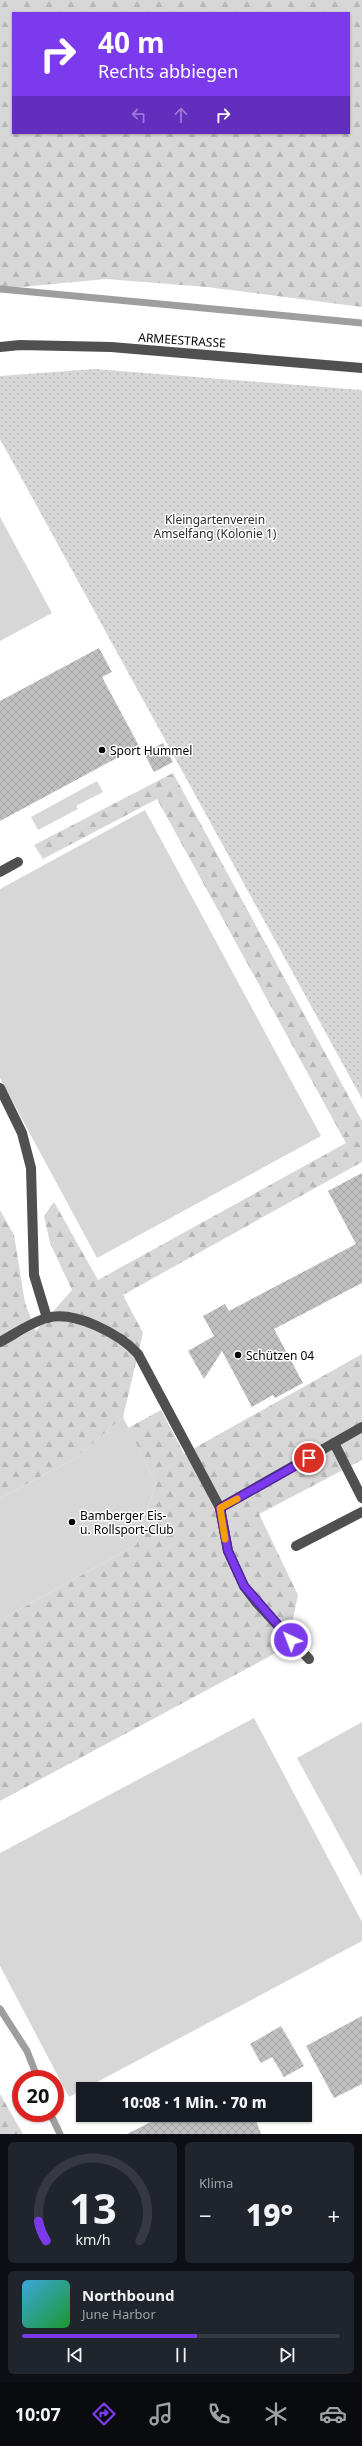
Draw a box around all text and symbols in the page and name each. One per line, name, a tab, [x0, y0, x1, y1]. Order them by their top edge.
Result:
text: 40 m	[98, 23, 165, 61]
icon: right	[32, 28, 84, 80]
text: Rechts abbiegen	[98, 59, 238, 83]
icon: left	[128, 104, 150, 126]
icon: ahead	[170, 104, 192, 126]
icon: right	[212, 104, 234, 126]
street label: ARMEESTRASSE	[138, 328, 226, 352]
park label: Kleingartenverein Amselfang (Kolonie 1)	[154, 511, 277, 542]
place label: Sport Hummel	[110, 742, 192, 759]
marker: Sport Hummel	[97, 745, 107, 755]
place label: Schützen 04	[246, 1347, 314, 1364]
marker: Schützen 04	[233, 1350, 243, 1360]
pin	[292, 1441, 326, 1475]
icon: arrive	[298, 1447, 320, 1469]
place label: Bamberger Eis- u. Rollsport-Club	[80, 1507, 174, 1538]
marker: Bamberger Eis- u. Rollsport-Club	[67, 1517, 77, 1527]
position arrow	[270, 1619, 312, 1661]
speed limit sign: 20	[12, 2070, 64, 2122]
text: 10:08 · 1 Min. · 70 m	[122, 2092, 266, 2112]
text: Klima	[199, 2174, 233, 2192]
text: 13	[69, 2179, 116, 2235]
text: 19°	[246, 2194, 293, 2235]
text: −	[199, 2200, 212, 2230]
text: +	[327, 2200, 340, 2230]
text: km/h	[75, 2229, 110, 2248]
text: Northbound	[82, 2285, 174, 2305]
text: June Harbor	[82, 2305, 156, 2323]
icon: previous	[64, 2344, 86, 2366]
icon: pause	[170, 2344, 192, 2366]
icon: next	[276, 2344, 298, 2366]
icon: directions	[90, 2400, 118, 2428]
icon: music	[147, 2400, 175, 2428]
icon: phone	[205, 2400, 233, 2428]
icon: climate	[262, 2400, 290, 2428]
icon: car	[319, 2400, 347, 2428]
text: 10:07	[15, 2402, 61, 2426]

